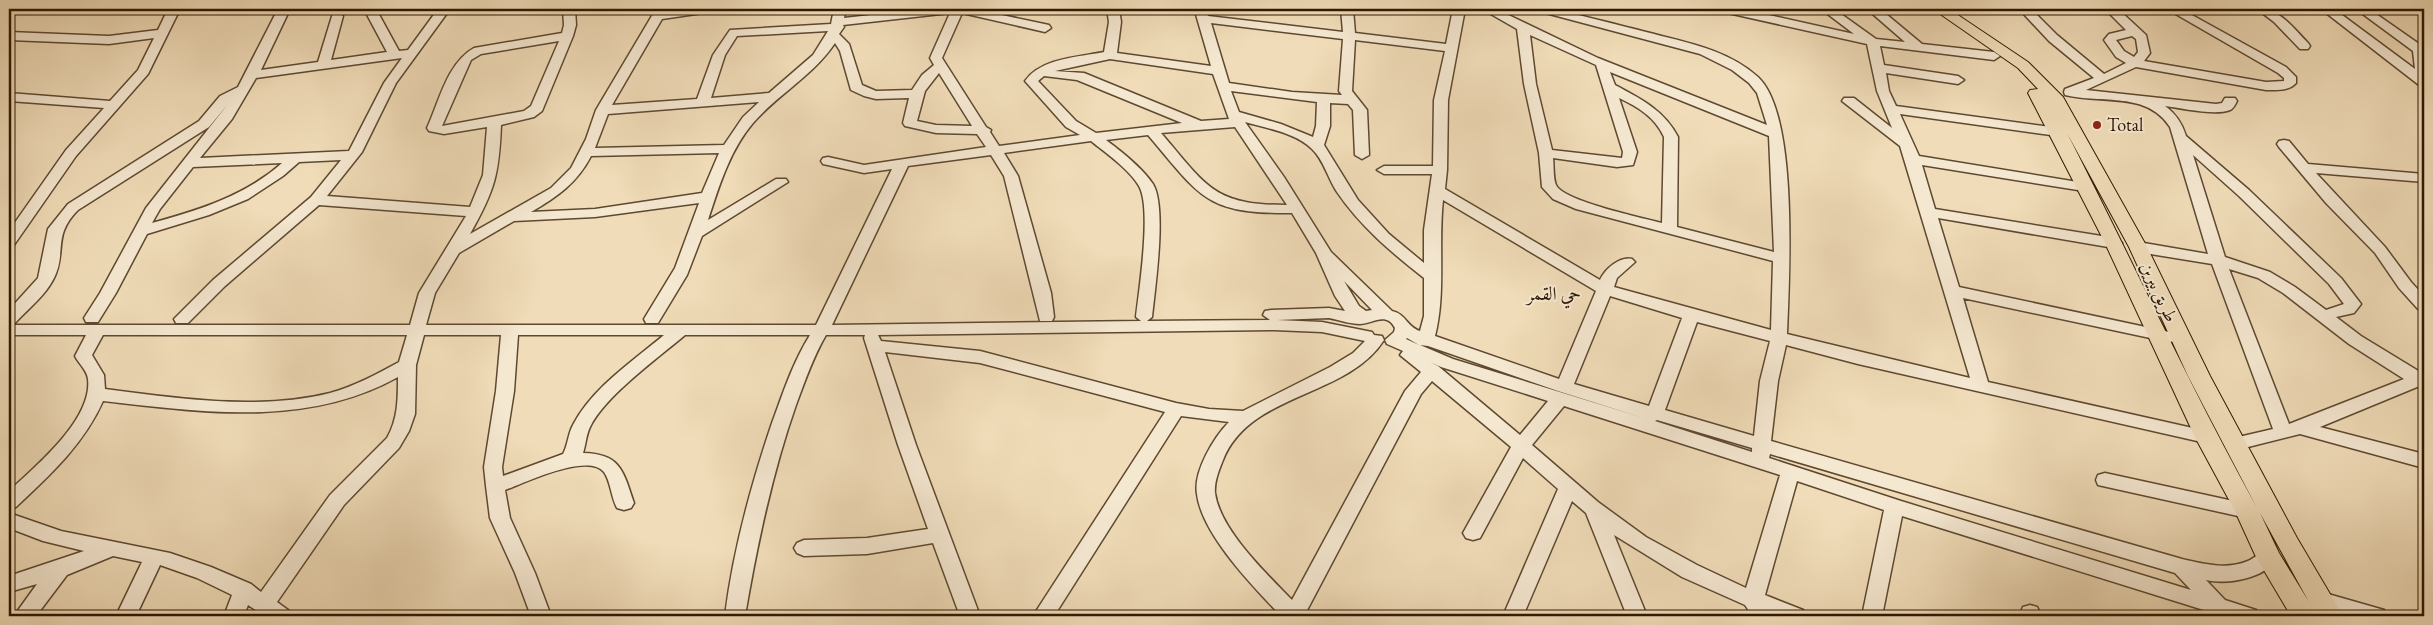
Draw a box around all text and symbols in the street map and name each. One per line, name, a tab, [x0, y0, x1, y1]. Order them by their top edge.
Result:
place label: Total	[2107, 113, 2143, 136]
marker: Total	[2091, 119, 2103, 131]
street label: طريق بيرين	[2135, 258, 2183, 326]
district label: حي القمر	[1525, 281, 1581, 309]

